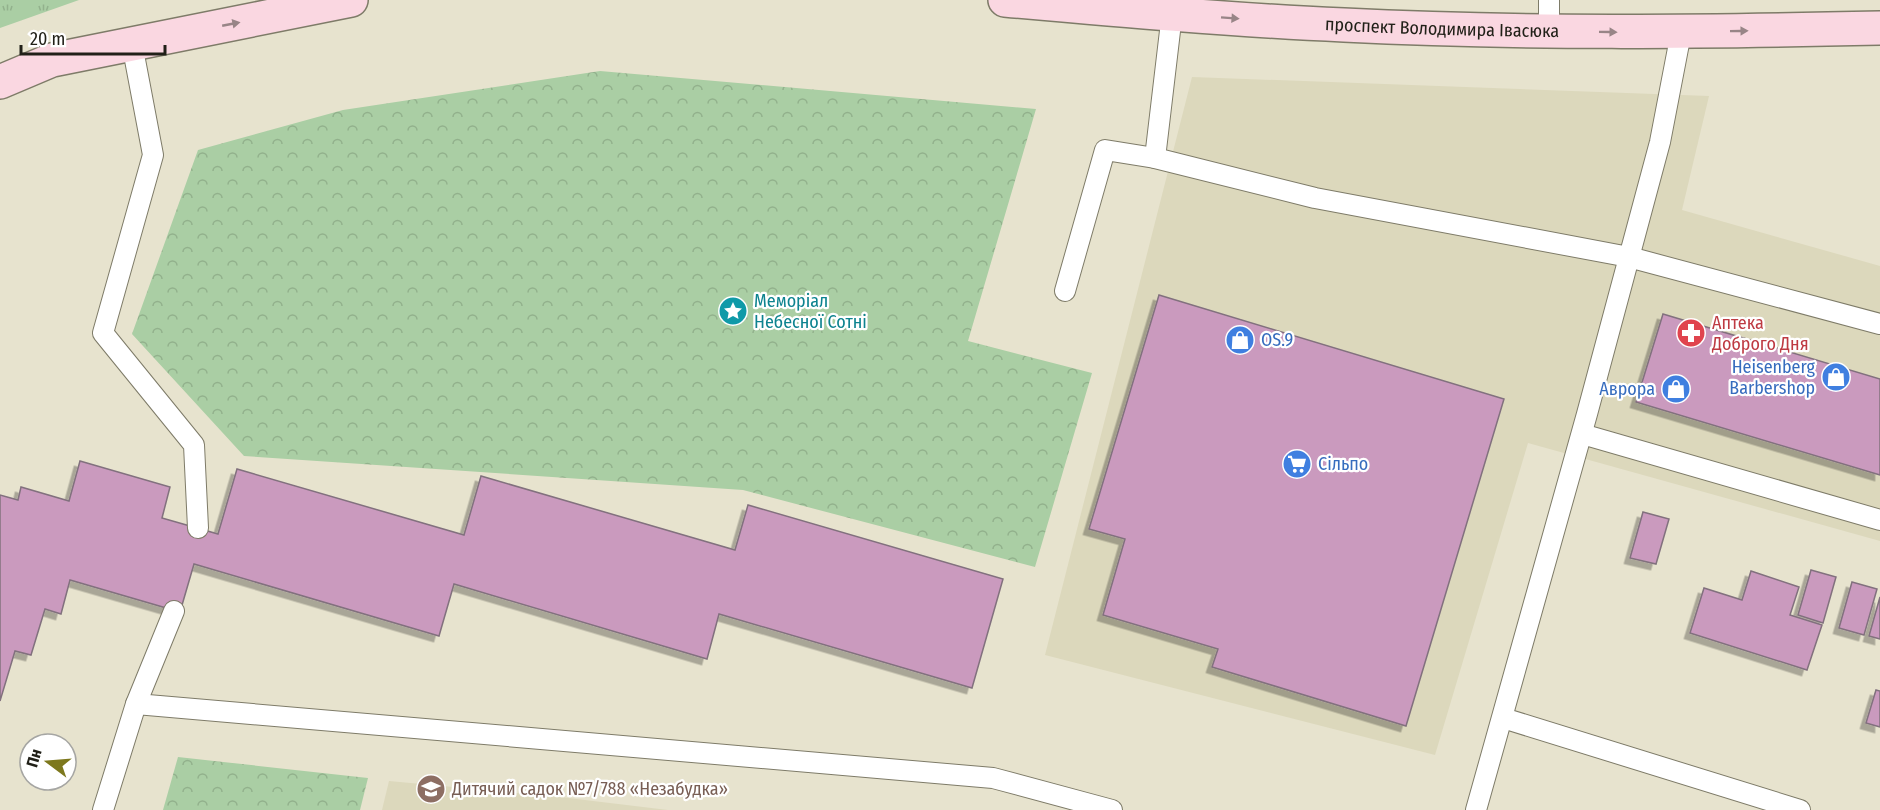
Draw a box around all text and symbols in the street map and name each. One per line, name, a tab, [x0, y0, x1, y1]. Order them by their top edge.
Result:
one-way arrow	[1220, 13, 1239, 23]
street label: проспект Володимира Івасюка	[1324, 13, 1559, 42]
scale bar	[21, 18, 165, 56]
one-way arrow	[222, 19, 241, 28]
one-way arrow	[1598, 27, 1617, 37]
one-way arrow	[1730, 27, 1749, 36]
text: 20 m	[30, 28, 65, 50]
place label: Меморіал Небесної Сотні	[754, 290, 867, 333]
place icon: Меморіал Небесної Сотні	[717, 295, 749, 327]
place label: Аптека Доброго Дня	[1711, 312, 1809, 355]
pharmacy icon: Аптека Доброго Дня	[1675, 317, 1707, 349]
shop icon: OS.9	[1224, 324, 1256, 356]
place label: OS.9	[1261, 329, 1293, 351]
place label: Heisenberg Barbershop	[1729, 356, 1816, 399]
shop icon: Heisenberg Barbershop	[1820, 361, 1852, 393]
shop icon: Аврора	[1660, 373, 1692, 405]
place label: Аврора	[1599, 378, 1655, 400]
supermarket icon: Сільпо	[1281, 448, 1313, 480]
place label: Сільпо	[1318, 453, 1368, 475]
north arrow	[18, 732, 78, 792]
text: Пн	[22, 747, 46, 769]
school or university icon: Дитячий садок №7/788 «Незабудка»	[415, 773, 447, 805]
place label: Дитячий садок №7/788 «Незабудка»	[451, 778, 728, 800]

